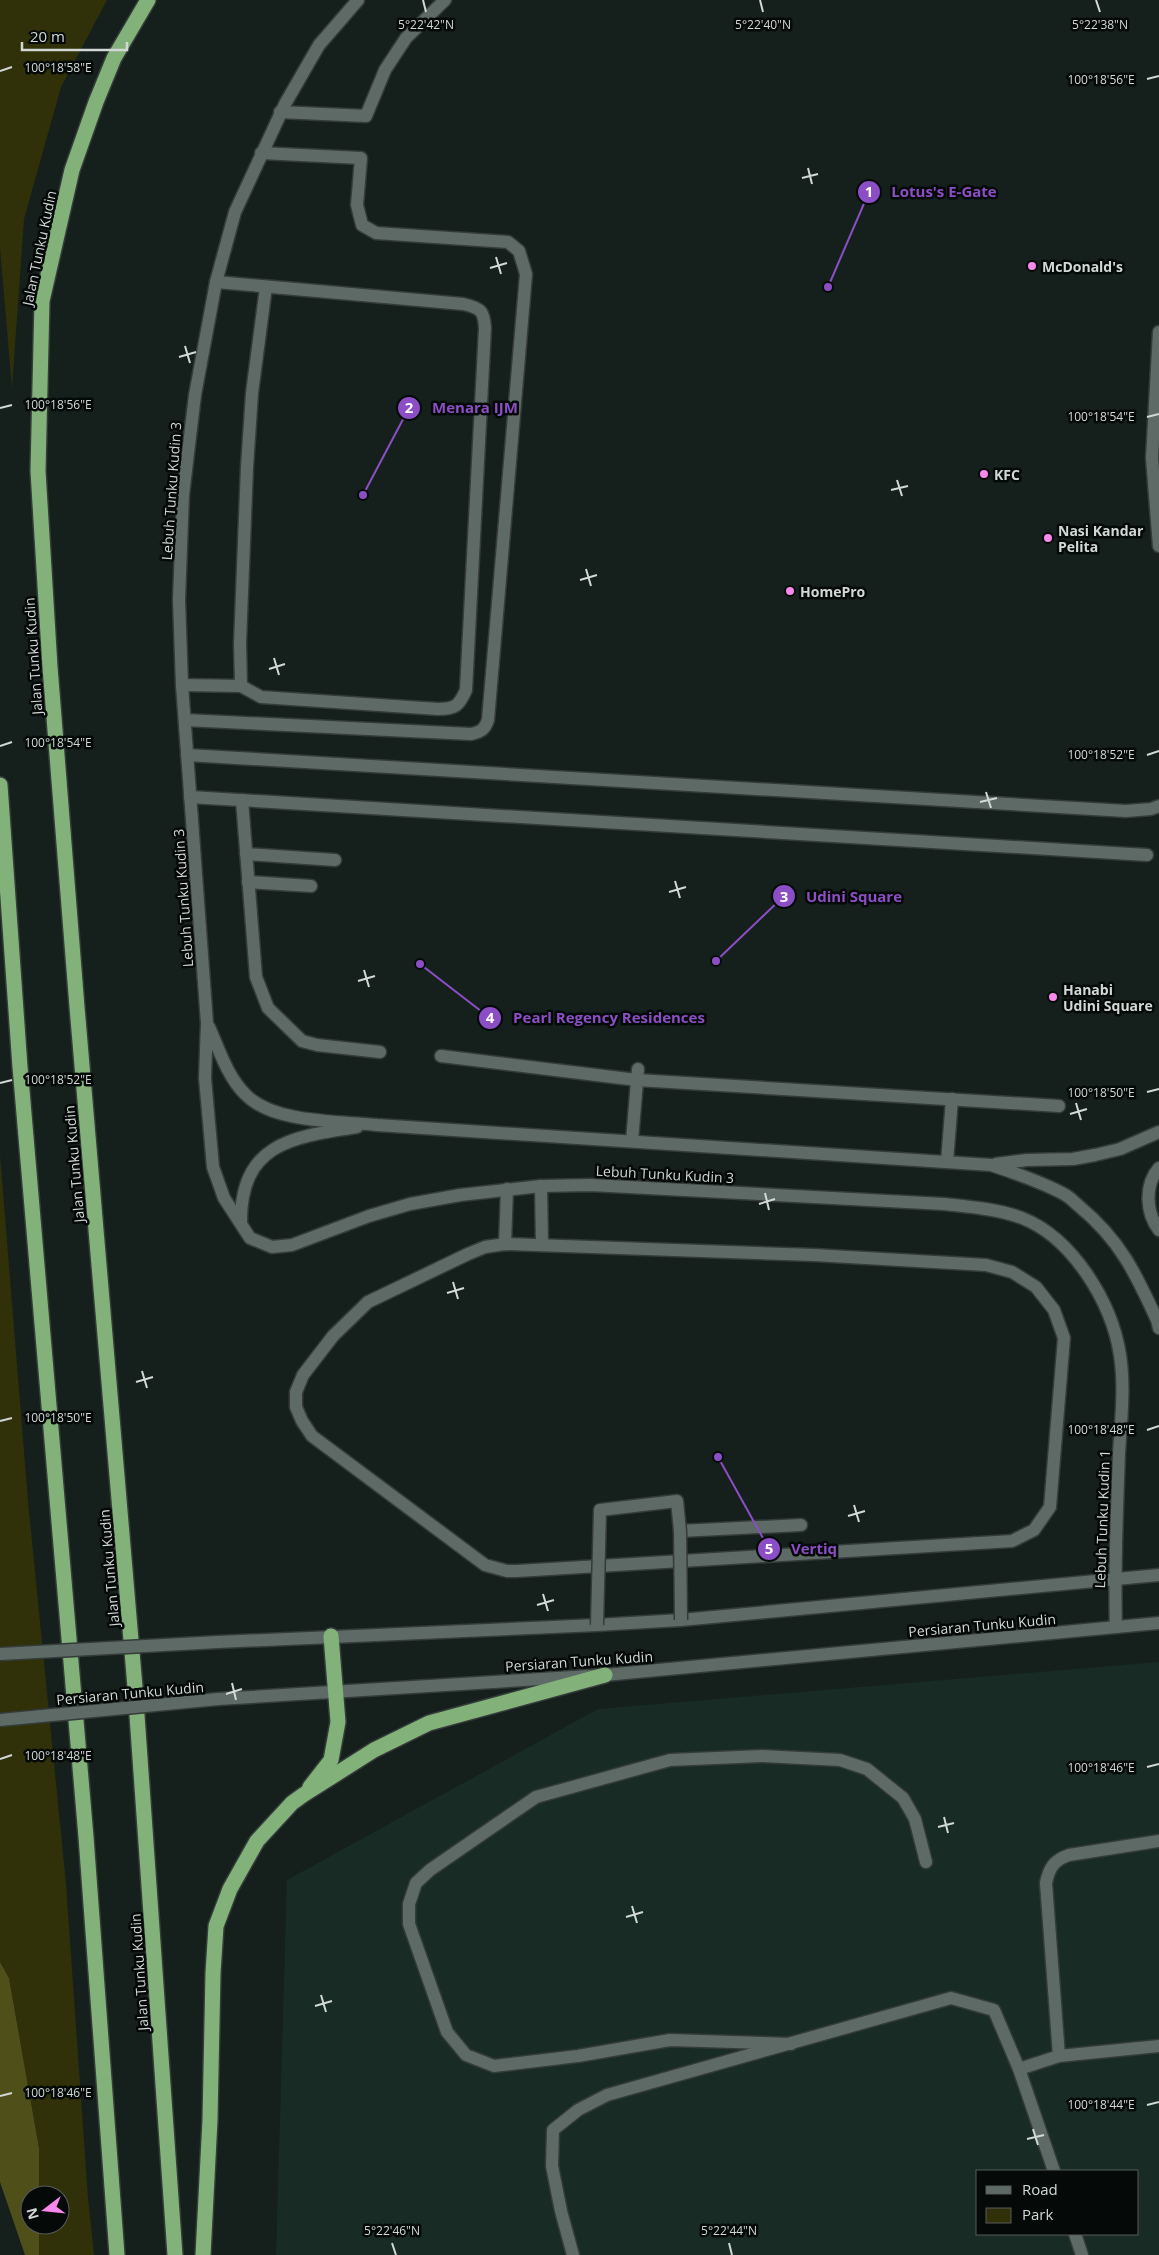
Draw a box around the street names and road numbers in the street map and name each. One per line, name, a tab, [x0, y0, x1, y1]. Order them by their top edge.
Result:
street label: Jalan Tunku Kudin	[17, 189, 60, 309]
street label: Lebuh Tunku Kudin 3	[157, 421, 185, 561]
street label: Jalan Tunku Kudin	[19, 597, 47, 717]
street label: Lebuh Tunku Kudin 3	[169, 828, 197, 968]
street label: Jalan Tunku Kudin	[59, 1105, 89, 1225]
street label: Lebuh Tunku Kudin 3	[595, 1161, 735, 1187]
street label: Lebuh Tunku Kudin 1	[1090, 1449, 1114, 1589]
street label: Jalan Tunku Kudin	[94, 1509, 124, 1629]
street label: Persiaran Tunku Kudin	[907, 1609, 1057, 1641]
street label: Persiaran Tunku Kudin	[505, 1646, 653, 1676]
street label: Persiaran Tunku Kudin	[55, 1677, 205, 1709]
street label: Jalan Tunku Kudin	[125, 1913, 153, 2033]

